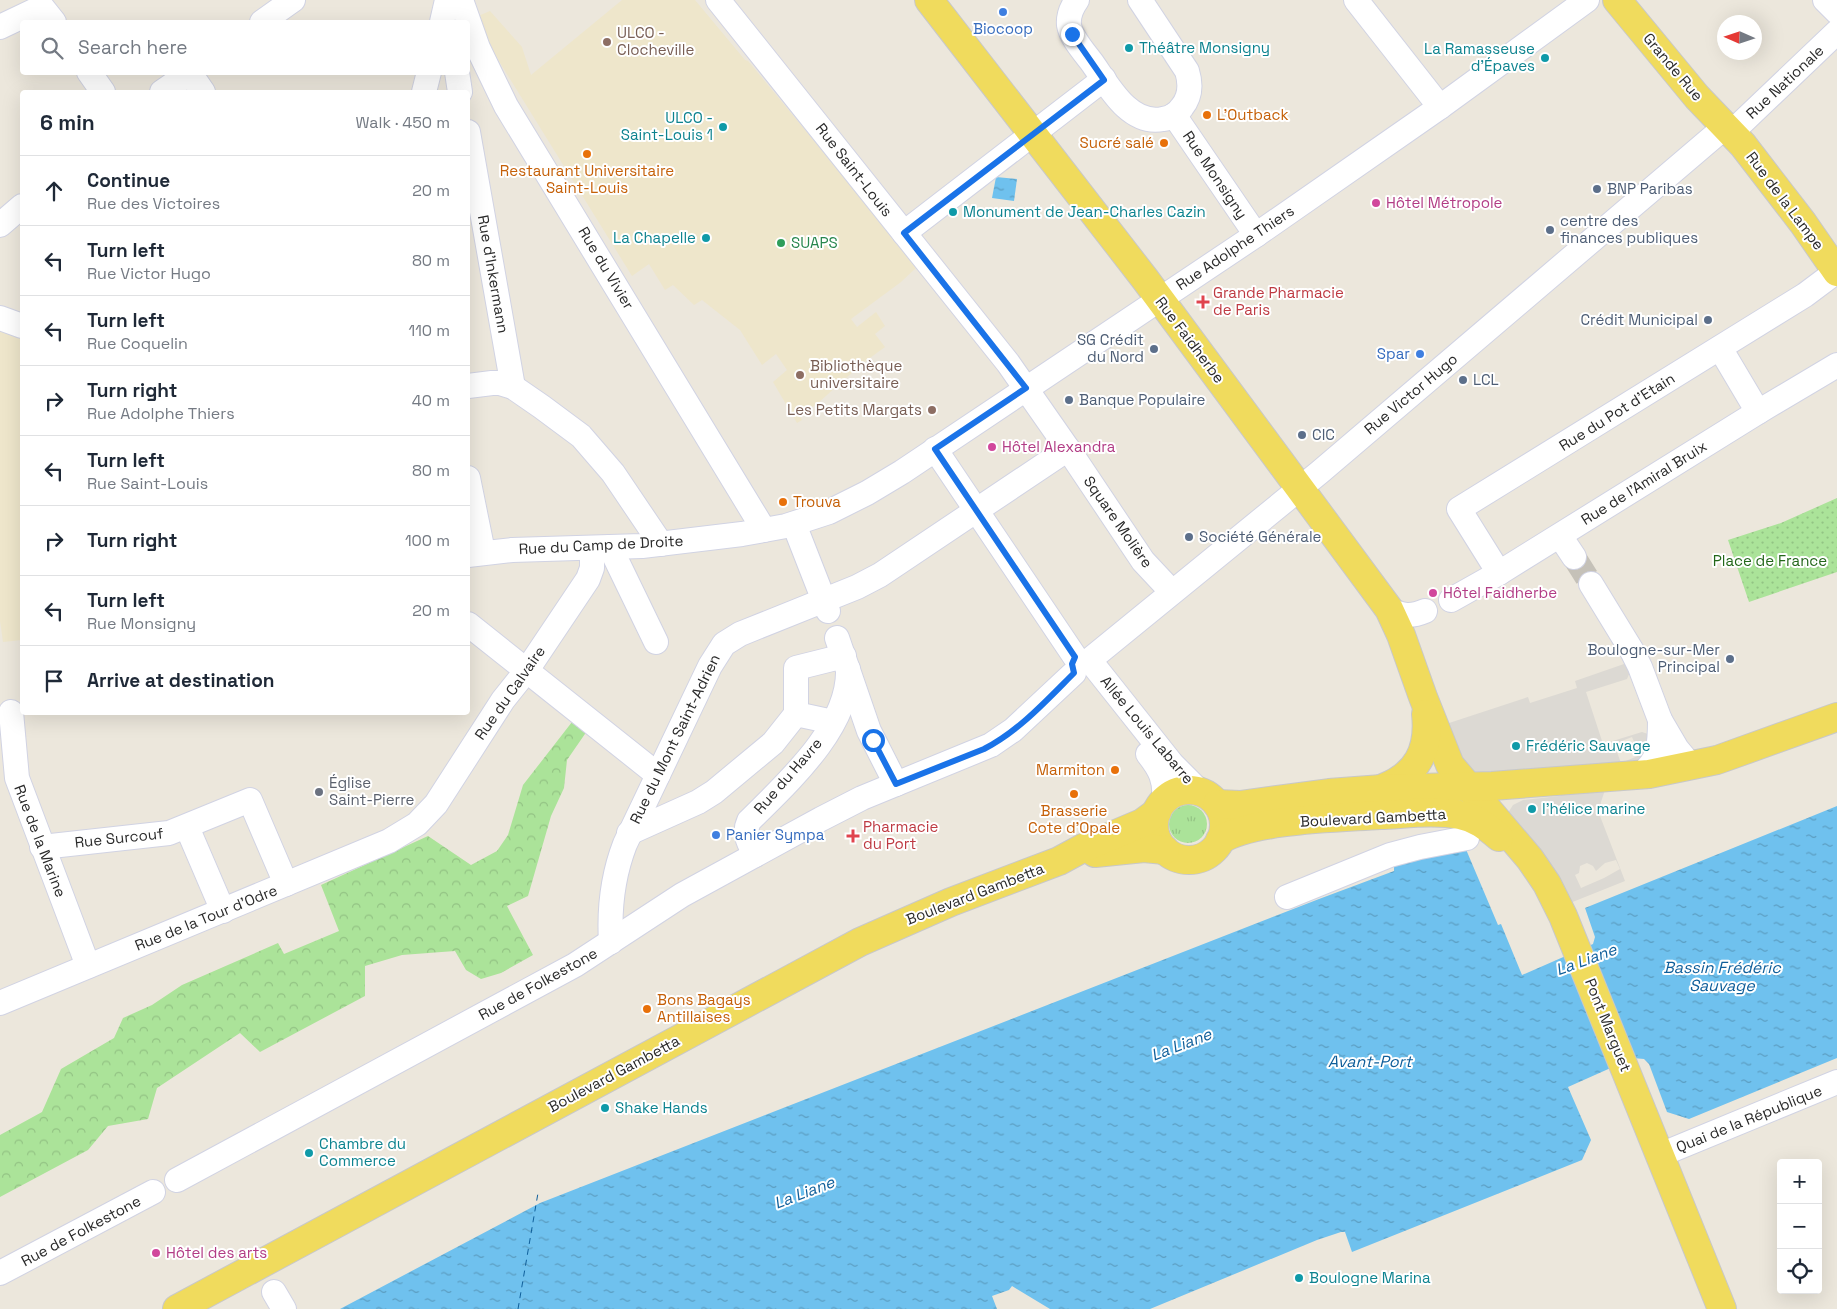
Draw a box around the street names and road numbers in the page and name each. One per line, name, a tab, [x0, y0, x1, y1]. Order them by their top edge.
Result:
street label: Grande Rue	[1639, 29, 1707, 105]
street label: Rue Nationale	[1742, 41, 1828, 123]
street label: Rue Saint-Louis	[812, 119, 897, 220]
street label: Rue Monsigny	[1179, 127, 1252, 222]
street label: Rue de la Lampe	[1742, 148, 1829, 254]
street label: Rue Adolphe Thiers	[1172, 201, 1297, 294]
street label: Rue d'Inkermann	[474, 213, 513, 335]
street label: Rue du Vivier	[574, 223, 639, 313]
street label: Rue Faidherbe	[1152, 293, 1229, 387]
street label: Rue Victor Hugo	[1360, 349, 1461, 438]
street label: Rue du Pot d'Etain	[1555, 368, 1678, 455]
street label: Rue de l'Amiral Bruix	[1577, 436, 1710, 529]
street label: Square Molière	[1080, 472, 1157, 571]
street label: Rue du Camp de Droite	[518, 531, 684, 558]
street label: Rue du Calvaire	[470, 642, 549, 743]
street label: Rue du Mont Saint-Adrien	[625, 651, 724, 827]
street label: Allée Louis Labarre	[1097, 672, 1198, 788]
street label: Rue du Havre	[749, 734, 826, 818]
street label: Rue de la Marine	[10, 782, 71, 900]
street label: Boulevard Gambetta	[1299, 804, 1447, 831]
street label: Rue Surcouf	[74, 823, 165, 852]
street label: Boulevard Gambetta	[903, 858, 1047, 929]
street label: Rue de la Tour d'Odre	[132, 880, 280, 955]
street label: Rue de Folkestone	[475, 943, 601, 1024]
street label: Pont Marguet	[1581, 975, 1636, 1074]
street label: Boulevard Gambetta	[545, 1031, 683, 1116]
street label: Quai de la République	[1673, 1080, 1825, 1157]
street label: Rue de Folkestone	[18, 1191, 144, 1270]

